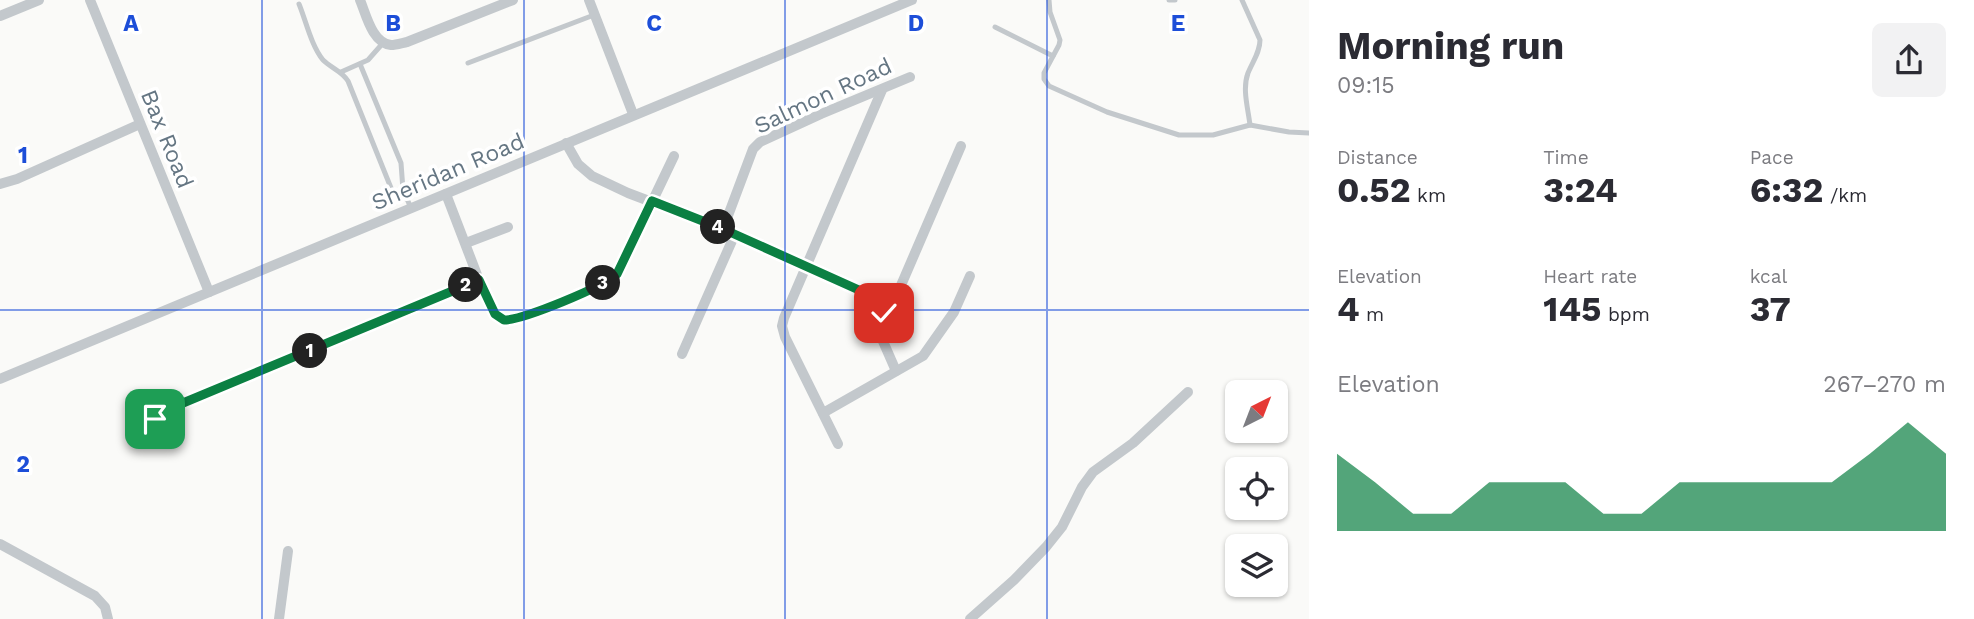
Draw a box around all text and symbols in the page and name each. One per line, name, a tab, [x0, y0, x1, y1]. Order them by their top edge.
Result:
text: A	[123, 10, 139, 37]
text: B	[385, 10, 401, 37]
text: C	[646, 10, 662, 37]
text: D	[908, 10, 924, 37]
text: E	[1171, 10, 1185, 37]
button: share	[1872, 23, 1946, 97]
text: Morning run	[1337, 24, 1564, 68]
street label: Salmon Road	[750, 52, 896, 140]
text: 09:15	[1337, 72, 1395, 99]
street label: Bax Road	[135, 86, 199, 192]
street label: Sheridan Road	[368, 128, 528, 216]
text: 1	[18, 142, 28, 169]
text: Distance	[1337, 146, 1418, 169]
text: Time	[1543, 146, 1589, 169]
text: Pace	[1750, 146, 1794, 169]
text: 0.52	[1337, 169, 1411, 211]
text: 3:24	[1543, 169, 1618, 211]
text: 6:32	[1750, 169, 1823, 211]
text: km	[1411, 184, 1446, 207]
text: /km	[1823, 184, 1867, 207]
pin: 4	[700, 210, 736, 244]
text: 4	[711, 215, 724, 238]
text: Elevation	[1337, 265, 1422, 288]
text: Heart rate	[1543, 265, 1637, 288]
text: kcal	[1750, 265, 1787, 288]
pin: 3	[586, 266, 620, 300]
pin: 2	[448, 268, 484, 302]
text: 3	[597, 271, 608, 294]
text: 2	[460, 273, 471, 296]
pin	[854, 283, 914, 343]
text: 4	[1337, 288, 1360, 330]
text: 145	[1543, 288, 1601, 330]
text: 37	[1750, 288, 1791, 330]
icon: check	[865, 294, 903, 332]
text: m	[1360, 303, 1384, 326]
text: bpm	[1601, 303, 1650, 326]
pin: 1	[292, 334, 328, 368]
text: 1	[305, 339, 314, 362]
text: Elevation	[1337, 371, 1440, 398]
text: 267–270 m	[1823, 371, 1946, 398]
north arrow	[1225, 380, 1288, 443]
map controls	[1225, 380, 1288, 597]
pin	[125, 389, 185, 449]
icon: arrive	[136, 400, 174, 438]
text: 2	[16, 451, 30, 478]
button: locate	[1225, 457, 1288, 520]
button: layers	[1225, 534, 1288, 597]

